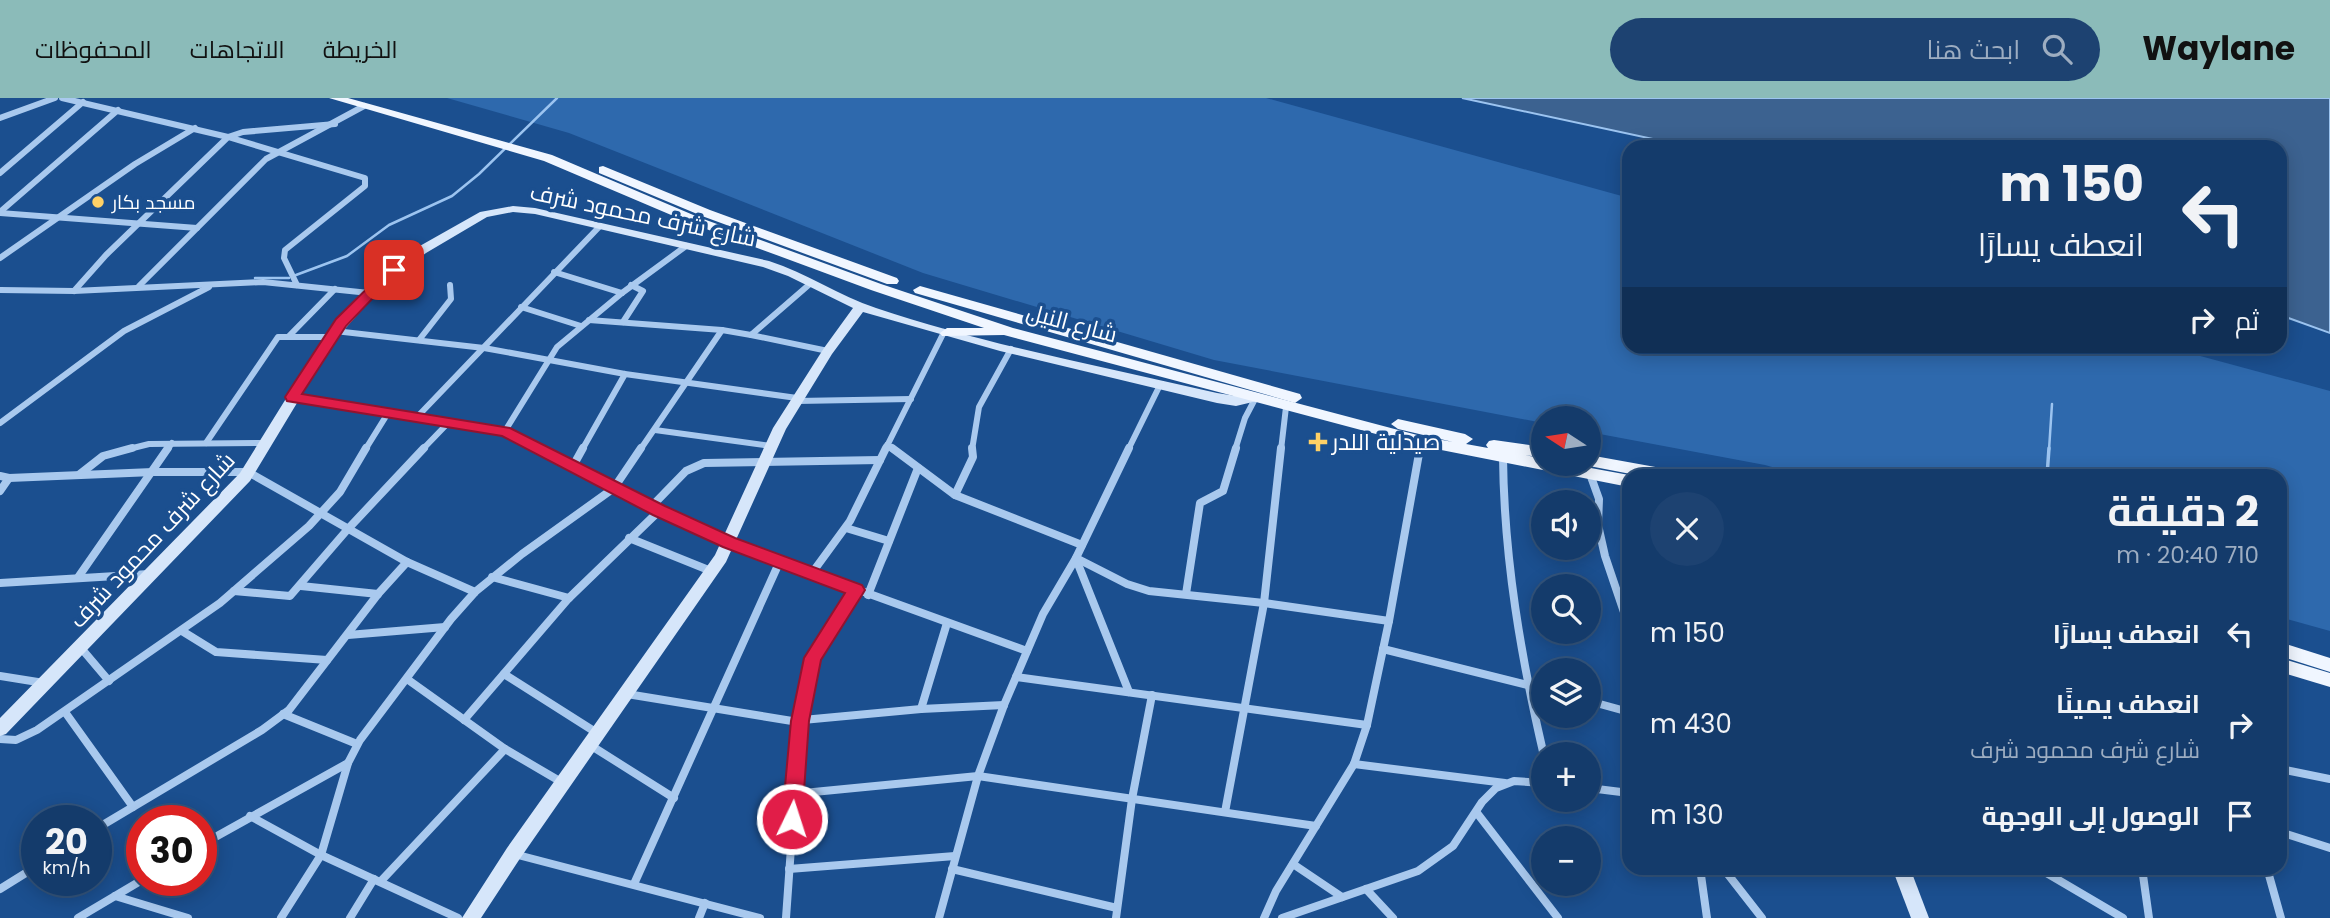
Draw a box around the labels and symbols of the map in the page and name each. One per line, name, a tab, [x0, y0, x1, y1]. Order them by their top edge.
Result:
street label: شارع شرف محمود شرف	[527, 175, 759, 255]
place label: مسجد بكار	[111, 189, 195, 216]
marker: مسجد بكار	[90, 194, 106, 210]
pin	[364, 240, 424, 300]
street label: شارع النيل	[1023, 296, 1121, 350]
north arrow	[1531, 406, 1601, 476]
place label: صيدلية اللدر	[1330, 426, 1440, 458]
marker: صيدلية اللدر	[1310, 434, 1326, 450]
street label: شارع شرف محمود شرف	[62, 445, 242, 635]
position arrow	[755, 782, 829, 856]
speed limit sign: 30	[126, 805, 217, 896]

